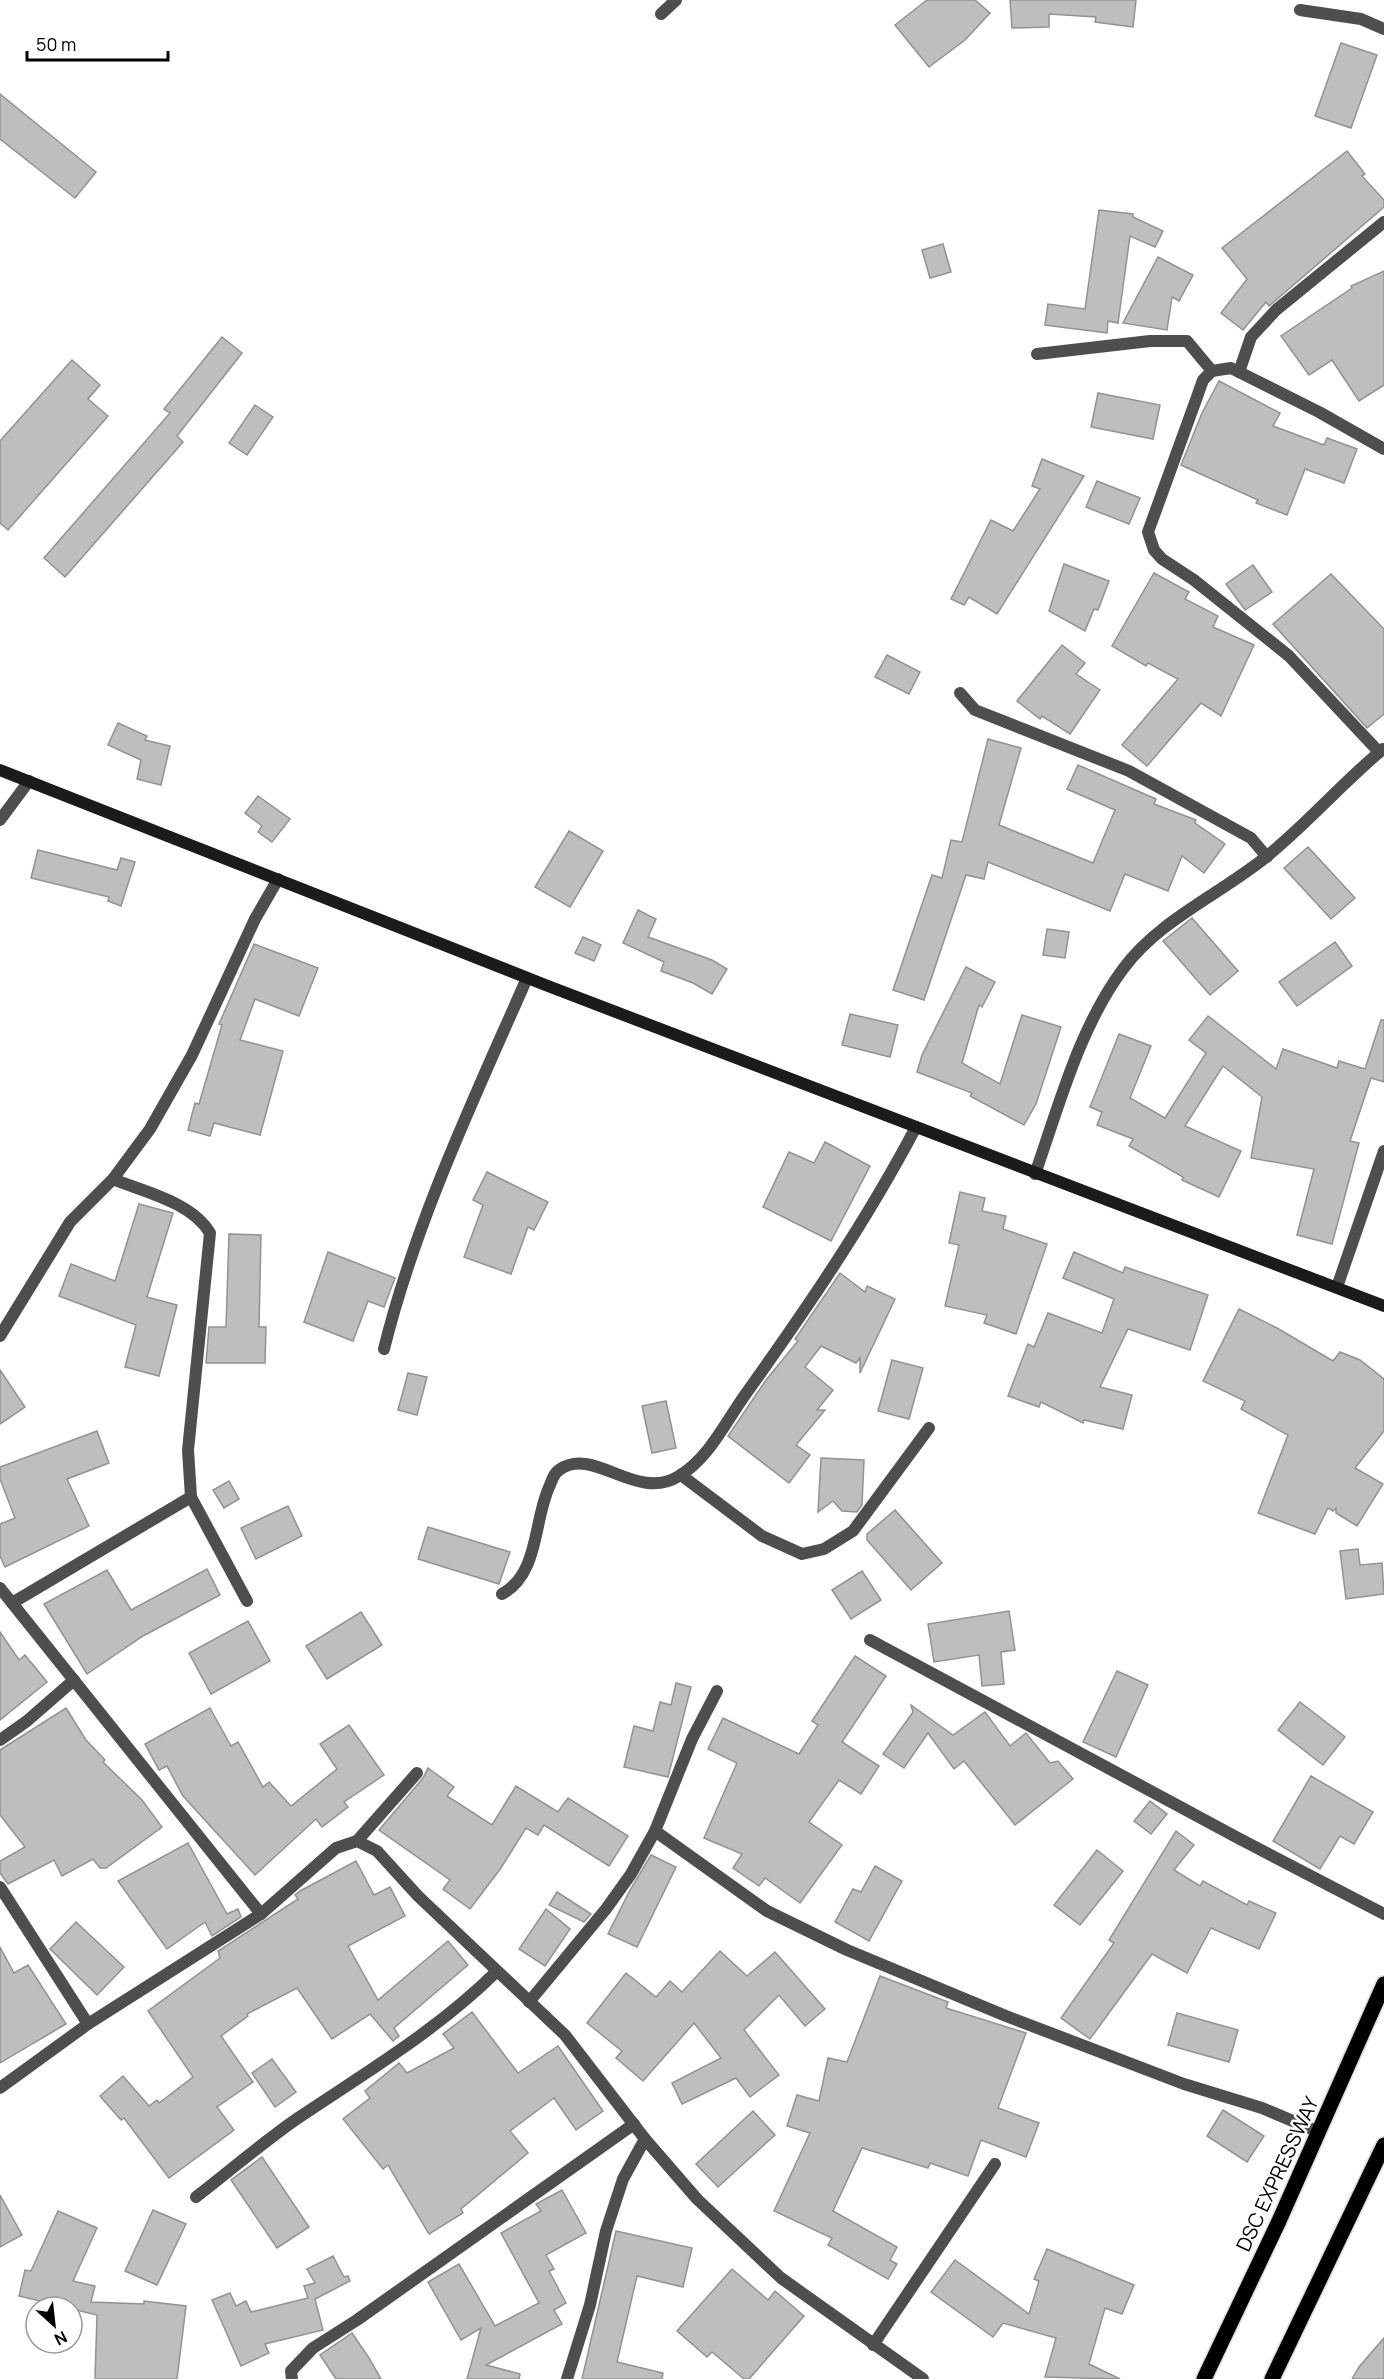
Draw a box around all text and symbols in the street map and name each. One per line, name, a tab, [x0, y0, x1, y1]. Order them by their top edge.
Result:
scale bar	[27, 24, 168, 62]
text: 50 m	[36, 32, 76, 56]
street label: DSC EXPRESSWAY	[1229, 2092, 1325, 2256]
north arrow	[24, 2295, 84, 2355]
text: N	[51, 2326, 71, 2351]

